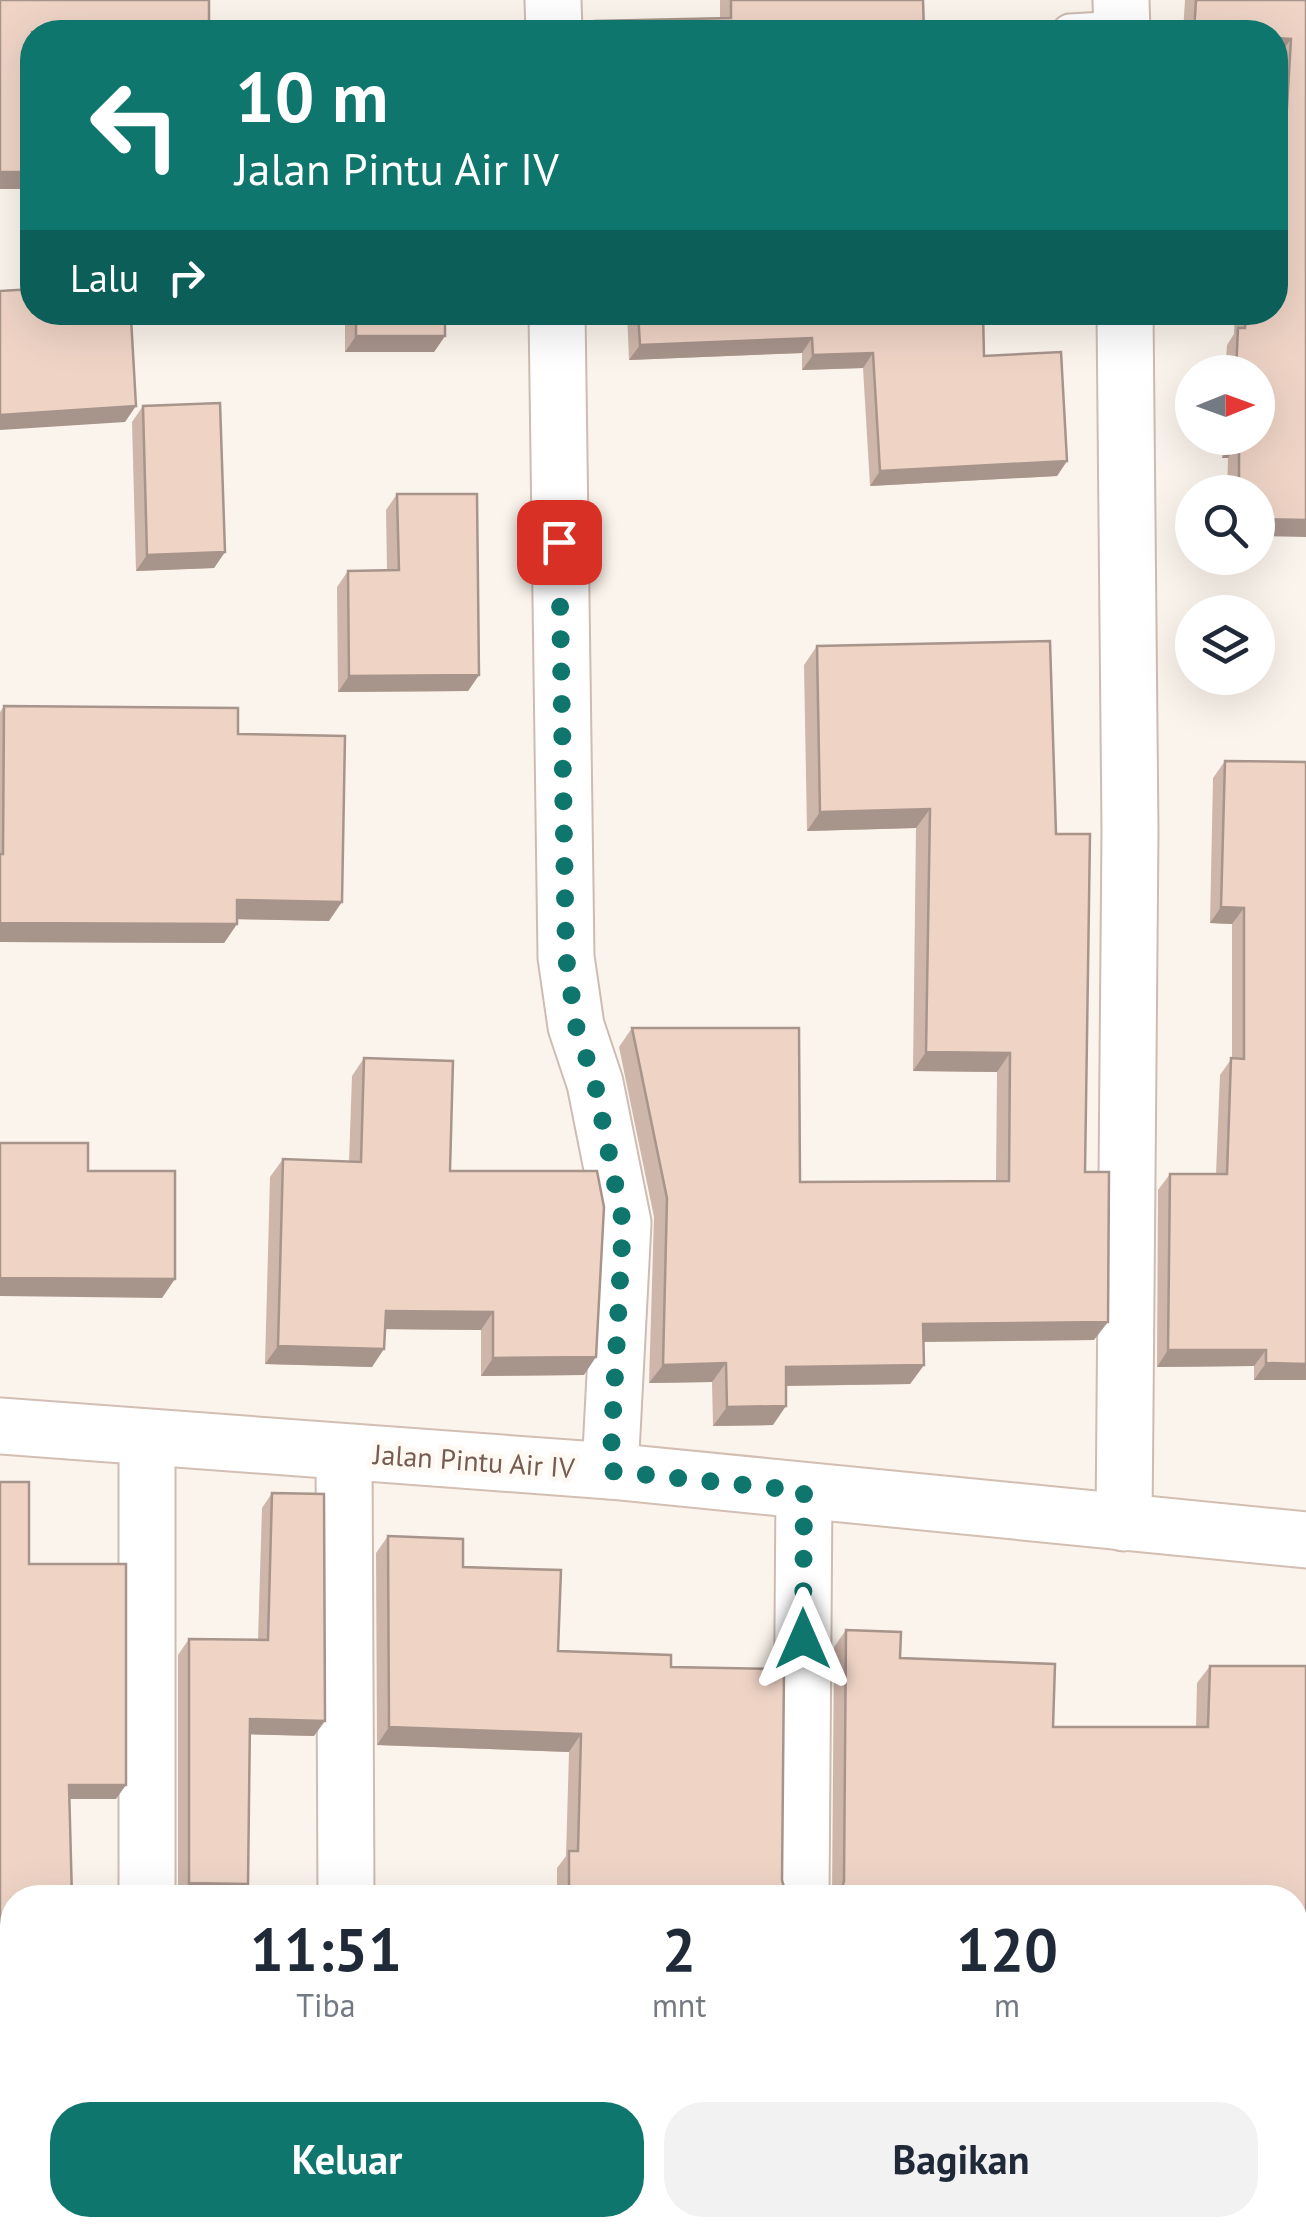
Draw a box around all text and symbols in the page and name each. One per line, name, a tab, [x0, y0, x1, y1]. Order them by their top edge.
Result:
text: 10 m	[235, 51, 388, 141]
icon: left	[70, 60, 200, 190]
text: Jalan Pintu Air IV	[235, 139, 559, 197]
icon: right	[159, 250, 214, 305]
text: Lalu	[70, 253, 139, 302]
north arrow	[1175, 355, 1275, 455]
map controls	[1175, 355, 1275, 695]
button: search	[1175, 475, 1275, 575]
pin	[517, 500, 602, 585]
icon: arrive	[532, 515, 587, 570]
button: layers	[1175, 595, 1275, 695]
street label: Jalan Pintu Air IV	[371, 1435, 576, 1486]
position arrow	[751, 1587, 855, 1691]
text: 11:51	[250, 1910, 402, 1988]
text: 2	[662, 1910, 696, 1988]
text: 120	[956, 1910, 1058, 1988]
text: Tiba	[296, 1984, 356, 2026]
text: mnt	[652, 1984, 706, 2026]
text: m	[994, 1984, 1020, 2026]
button: Keluar	[50, 2102, 644, 2217]
button: Bagikan	[664, 2102, 1258, 2217]

